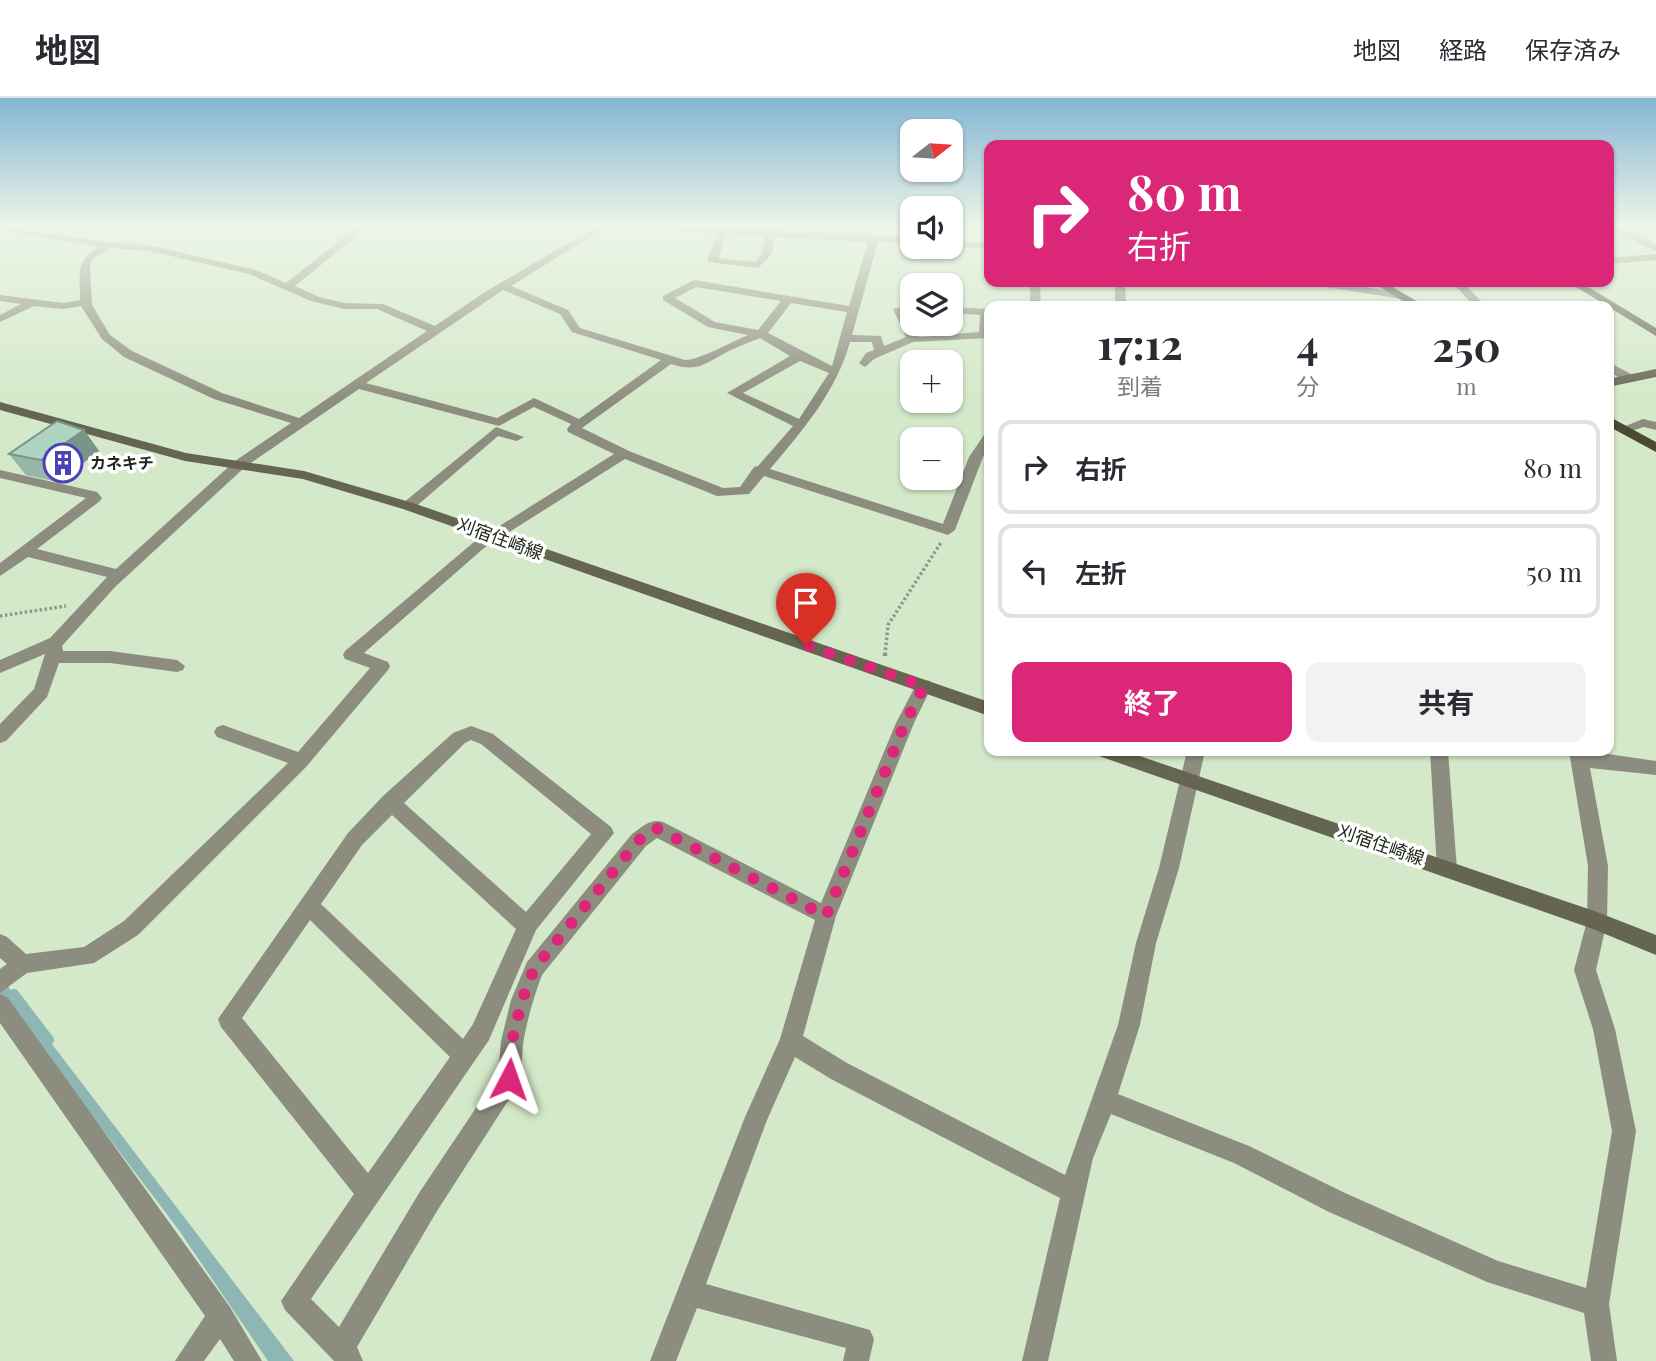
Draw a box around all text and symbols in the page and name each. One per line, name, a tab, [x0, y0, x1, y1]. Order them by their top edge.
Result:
text: 地図	[35, 26, 101, 70]
text: 地図	[1353, 33, 1401, 65]
text: 経路	[1439, 33, 1487, 65]
text: 保存済み	[1525, 33, 1621, 65]
north arrow	[900, 119, 962, 182]
map controls	[900, 119, 963, 490]
text: 80 m	[1127, 158, 1242, 223]
icon: right	[1012, 168, 1103, 259]
button: sound	[900, 196, 963, 259]
text: 右折	[1127, 223, 1191, 266]
button: layers	[900, 273, 963, 336]
text: 17:12	[1097, 315, 1183, 371]
text: 4	[1296, 315, 1319, 371]
text: 250	[1432, 317, 1501, 373]
button: +	[900, 350, 963, 413]
text: 到着	[1117, 370, 1163, 401]
text: 分	[1296, 370, 1319, 401]
text: m	[1456, 370, 1477, 401]
button: −	[900, 427, 963, 490]
building icon: カネキチ	[42, 442, 84, 484]
icon: right	[1016, 448, 1054, 486]
text: 80 m	[1523, 450, 1582, 485]
text: 右折	[1075, 451, 1127, 486]
place label: カネキチ	[90, 452, 154, 473]
street label: 刈宿住崎線	[454, 511, 547, 565]
icon: left	[1016, 552, 1054, 590]
text: 50 m	[1526, 554, 1582, 589]
text: 左折	[1075, 555, 1127, 590]
pin	[776, 573, 836, 645]
icon: arrive	[787, 584, 825, 622]
button: 終了	[1012, 662, 1292, 742]
button: 共有	[1306, 662, 1586, 742]
street label: 刈宿住崎線	[1335, 818, 1428, 870]
position arrow	[472, 1042, 546, 1116]

